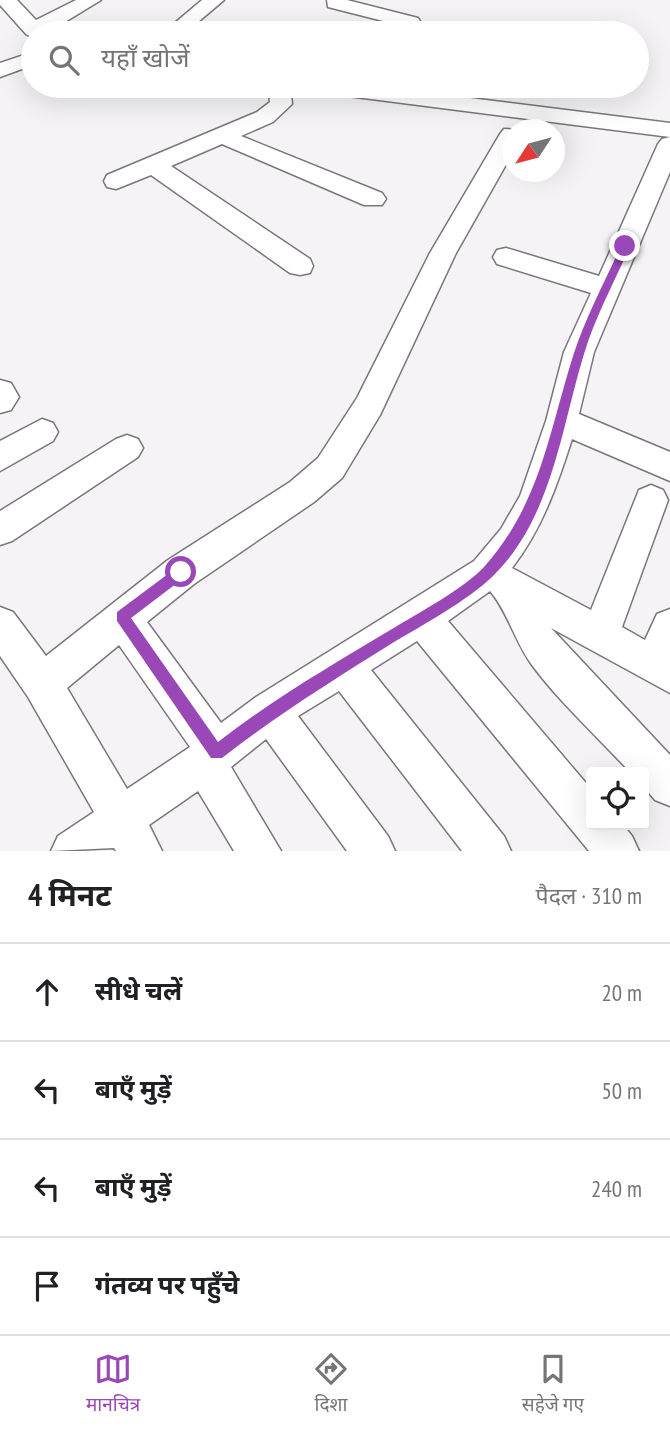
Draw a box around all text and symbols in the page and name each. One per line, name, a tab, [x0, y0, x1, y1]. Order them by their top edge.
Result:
search box	[21, 21, 649, 98]
icon: search	[45, 41, 83, 79]
text: यहाँ खोजें	[101, 41, 189, 74]
north arrow	[502, 119, 565, 182]
route end	[609, 230, 640, 261]
route start	[165, 556, 196, 587]
map controls	[586, 767, 649, 830]
button: locate	[586, 767, 649, 830]
text: 4 मिनट	[28, 875, 111, 914]
text: पैदल · 310 m	[536, 881, 642, 910]
icon: ahead	[28, 973, 66, 1011]
text: सीधे चलें	[95, 974, 182, 1007]
text: 20 m	[601, 978, 642, 1007]
icon: left	[28, 1071, 66, 1109]
text: बाएँ मुड़ें	[95, 1072, 172, 1105]
text: 50 m	[601, 1076, 642, 1105]
icon: left	[28, 1169, 66, 1207]
text: बाएँ मुड़ें	[95, 1170, 172, 1203]
text: 240 m	[591, 1174, 642, 1203]
icon: arrive	[28, 1267, 66, 1305]
text: गंतव्य पर पहुँचे	[95, 1268, 239, 1301]
tab: मानचित्र	[86, 1350, 140, 1419]
tab: दिशा	[312, 1350, 350, 1419]
tab: सहेजे गए	[522, 1350, 584, 1419]

